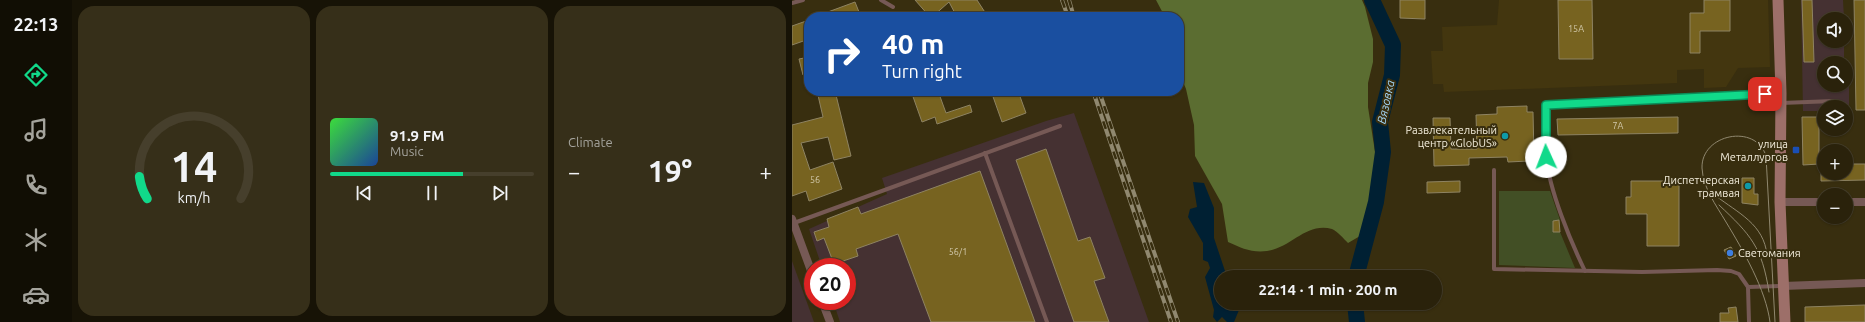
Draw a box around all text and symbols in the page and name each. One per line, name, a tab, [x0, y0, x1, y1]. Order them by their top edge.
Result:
map controls	[1817, 12, 1853, 224]
button: sound	[1817, 12, 1853, 48]
text: 22:13	[13, 14, 59, 34]
house number: 15А	[1568, 24, 1584, 34]
icon: right	[816, 28, 868, 80]
text: 40 m	[882, 28, 944, 59]
button: search	[1817, 56, 1853, 92]
icon: directions	[22, 61, 50, 89]
text: Turn right	[882, 61, 962, 81]
pin	[1748, 77, 1782, 111]
water label: Вязовка	[1375, 78, 1397, 125]
icon: arrive	[1754, 83, 1776, 105]
button: layers	[1817, 100, 1853, 136]
icon: music	[22, 116, 50, 144]
house number: 7А	[1613, 121, 1624, 131]
place label: Развлекательный центр «GlobUS»	[1406, 124, 1497, 149]
text: 91.9 FM	[390, 127, 444, 144]
marker: Развлекательный центр «GlobUS»	[1500, 131, 1510, 141]
text: Climate	[568, 135, 613, 149]
position arrow	[1525, 136, 1567, 178]
place label: улица Металлургов	[1720, 138, 1788, 163]
text: 14	[171, 143, 217, 190]
text: Music	[390, 144, 424, 158]
button: +	[1817, 144, 1853, 180]
marker: улица Металлургов	[1791, 145, 1801, 155]
text: 19°	[648, 154, 692, 188]
text: −	[568, 159, 580, 184]
text: +	[760, 159, 772, 184]
icon: phone	[22, 171, 50, 199]
place label: Диспетчерская трамвая	[1663, 174, 1740, 199]
house number: 56	[810, 175, 820, 185]
marker: Диспетчерская трамвая	[1743, 181, 1753, 191]
icon: previous	[353, 182, 375, 204]
icon: pause	[421, 182, 443, 204]
icon: next	[489, 182, 511, 204]
button: −	[1817, 188, 1853, 224]
text: km/h	[178, 190, 210, 206]
icon: climate	[22, 226, 50, 254]
house number: 56/1	[949, 247, 967, 257]
place label: Светомания	[1738, 247, 1801, 259]
marker: Светомания	[1725, 248, 1735, 258]
speed limit sign: 20	[804, 258, 856, 310]
icon: car	[22, 281, 50, 309]
text: 22:14 · 1 min · 200 m	[1259, 281, 1397, 298]

